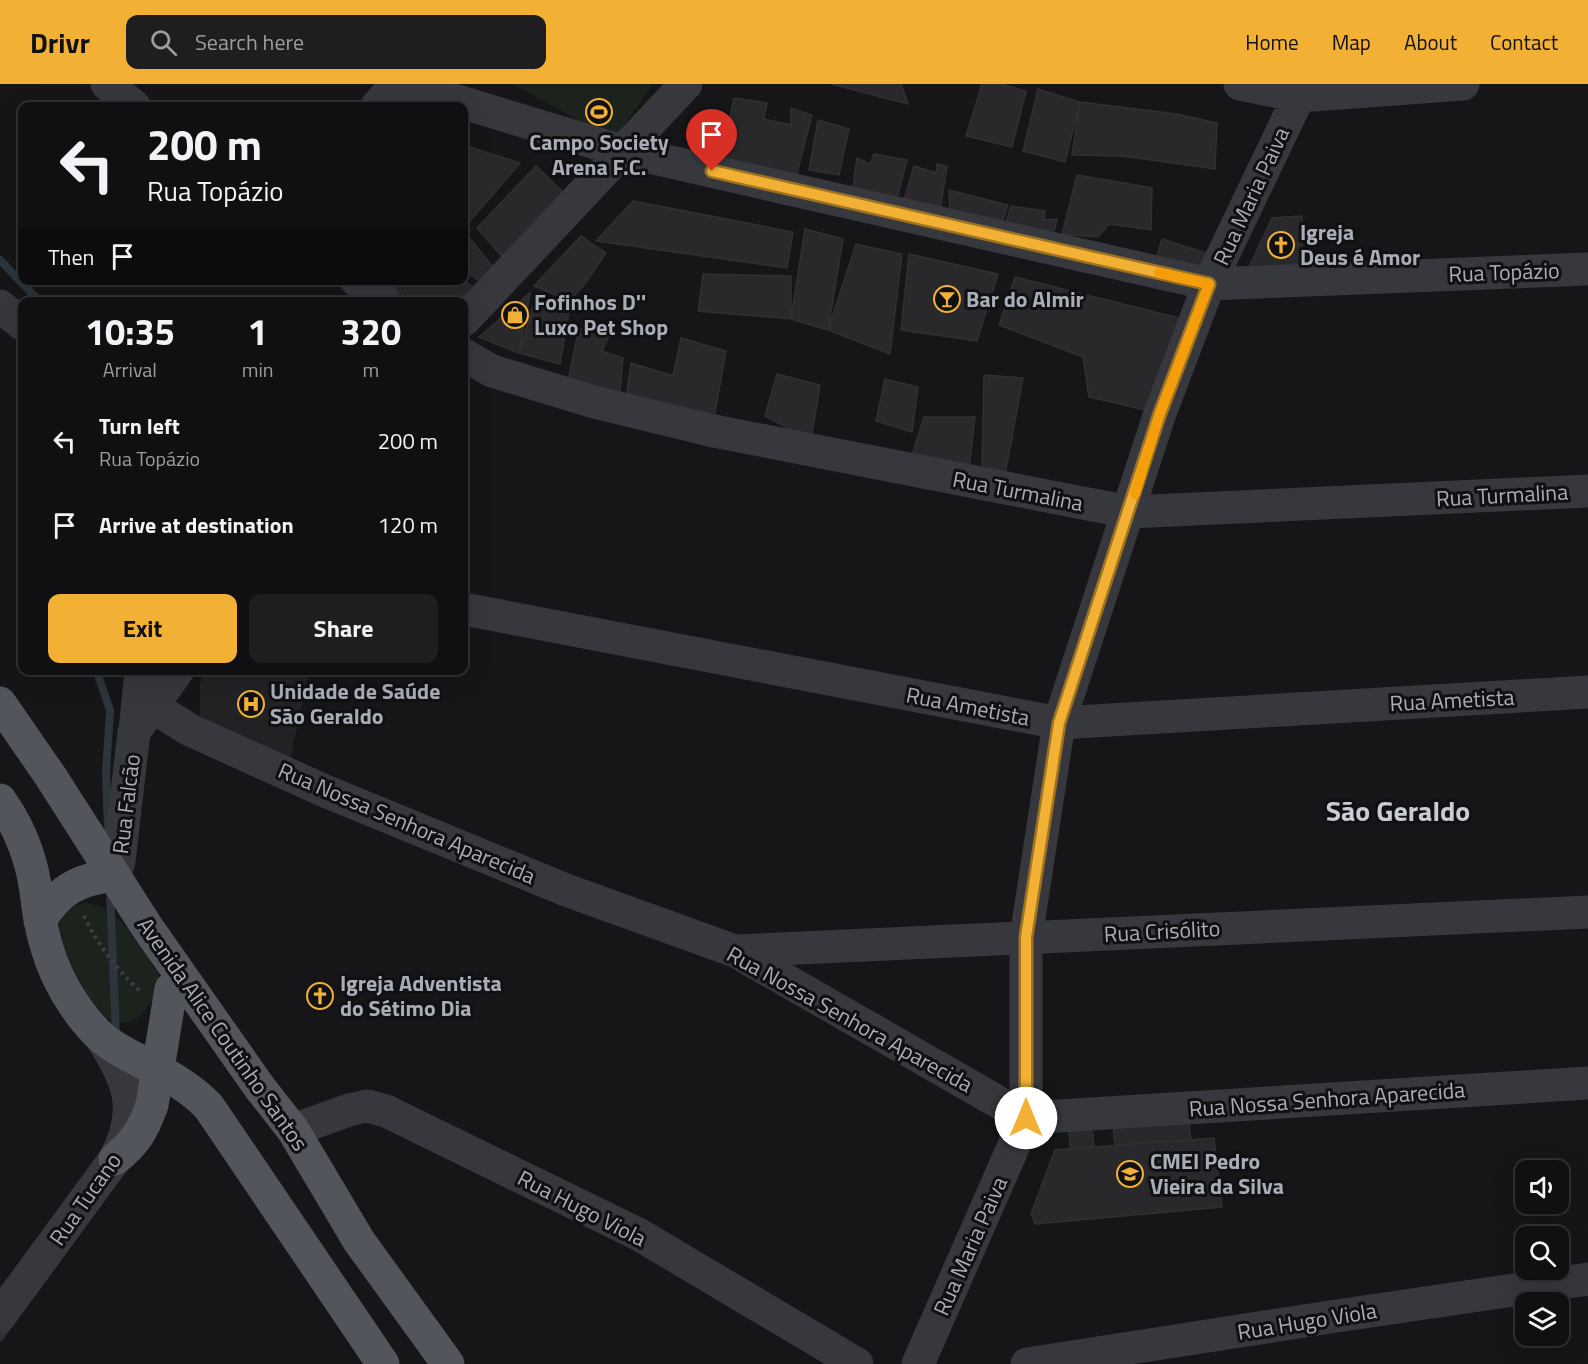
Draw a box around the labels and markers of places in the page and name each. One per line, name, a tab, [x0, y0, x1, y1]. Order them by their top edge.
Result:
sports icon: Campo Society Arena F.C.	[584, 97, 614, 127]
pin	[686, 109, 737, 171]
place label: Campo Society Arena F.C.	[529, 125, 669, 184]
place label: Igreja Deus é Amor	[1300, 215, 1420, 274]
church icon: Igreja Deus é Amor	[1266, 230, 1296, 260]
place label: Bar do Almir	[966, 282, 1084, 316]
bar icon: Bar do Almir	[932, 284, 962, 314]
place label: Fofinhos D'' Luxo Pet Shop	[534, 285, 668, 344]
shop icon: Fofinhos D'' Luxo Pet Shop	[500, 300, 530, 330]
place label: Unidade de Saúde São Geraldo	[270, 674, 440, 733]
hospital icon: Unidade de Saúde São Geraldo	[236, 689, 266, 719]
place label: Igreja Adventista do Sétimo Dia	[340, 966, 502, 1025]
church icon: Igreja Adventista do Sétimo Dia	[305, 981, 335, 1011]
place label: CMEI Pedro Vieira da Silva	[1150, 1144, 1284, 1203]
school or university icon: CMEI Pedro Vieira da Silva	[1115, 1159, 1145, 1189]

